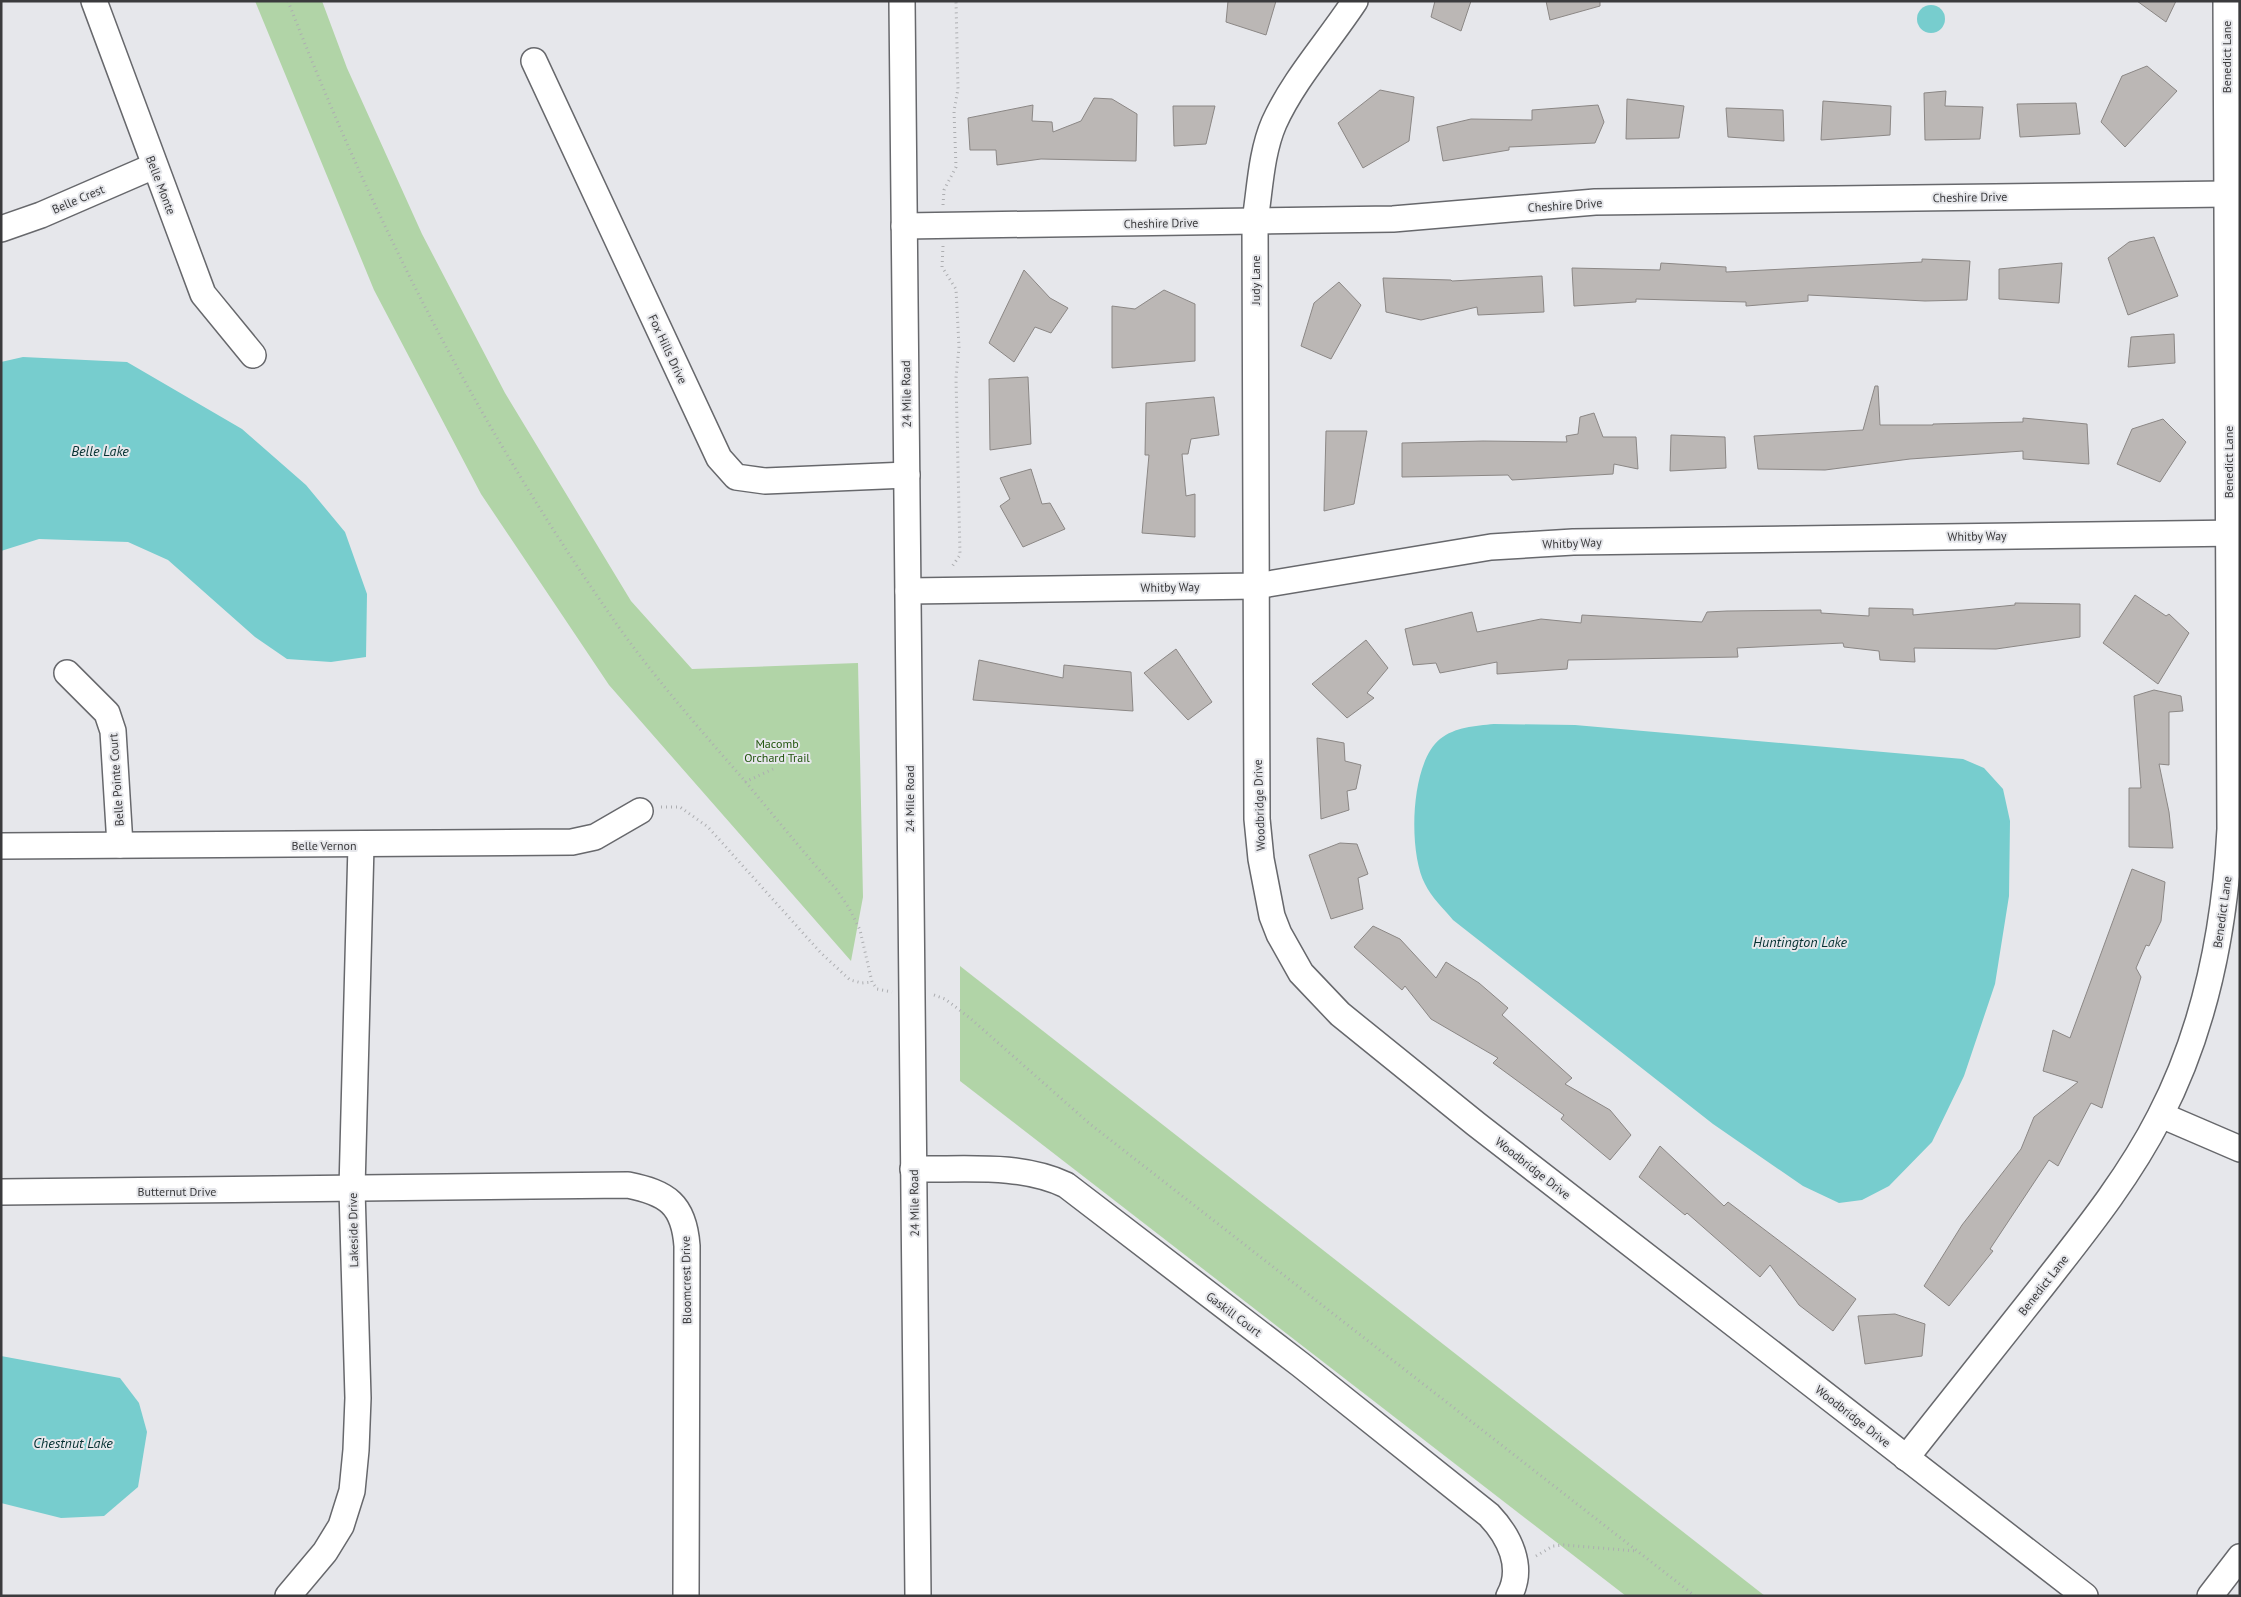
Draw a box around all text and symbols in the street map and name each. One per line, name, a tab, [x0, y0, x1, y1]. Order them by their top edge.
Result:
street label: Benedict Lane	[2219, 21, 2234, 93]
street label: Belle Monte	[143, 153, 179, 217]
street label: Belle Crest	[50, 181, 106, 217]
street label: Cheshire Drive	[1933, 189, 2007, 205]
street label: Cheshire Drive	[1527, 195, 1603, 215]
street label: Cheshire Drive	[1124, 215, 1198, 231]
street label: Judy Lane	[1248, 255, 1263, 306]
street label: Fox Hills Drive	[645, 312, 691, 386]
street label: 24 Mile Road	[898, 360, 914, 428]
street label: Benedict Lane	[2221, 426, 2236, 498]
water label: Belle Lake	[71, 442, 129, 460]
street label: Whitby Way	[1947, 528, 2007, 544]
street label: Whitby Way	[1542, 534, 1602, 552]
street label: Whitby Way	[1140, 579, 1200, 595]
street label: Belle Pointe Court	[105, 733, 127, 827]
park label: Macomb Orchard Trail	[744, 736, 810, 765]
street label: Woodbridge Drive	[1250, 759, 1268, 851]
street label: 24 Mile Road	[902, 765, 917, 833]
street label: Belle Vernon	[292, 838, 356, 853]
street label: Benedict Lane	[2210, 875, 2234, 949]
water label: Huntington Lake	[1753, 933, 1847, 951]
street label: Woodbridge Drive	[1492, 1134, 1574, 1202]
street label: 24 Mile Road	[906, 1169, 922, 1237]
street label: Butternut Drive	[138, 1184, 216, 1199]
street label: Lakeside Drive	[345, 1193, 361, 1267]
street label: Bloomcrest Drive	[678, 1236, 694, 1324]
street label: Benedict Lane	[2015, 1252, 2071, 1318]
street label: Gaskill Court	[1203, 1288, 1265, 1340]
street label: Woodbridge Drive	[1812, 1382, 1894, 1450]
water label: Chestnut Lake	[33, 1434, 113, 1452]

